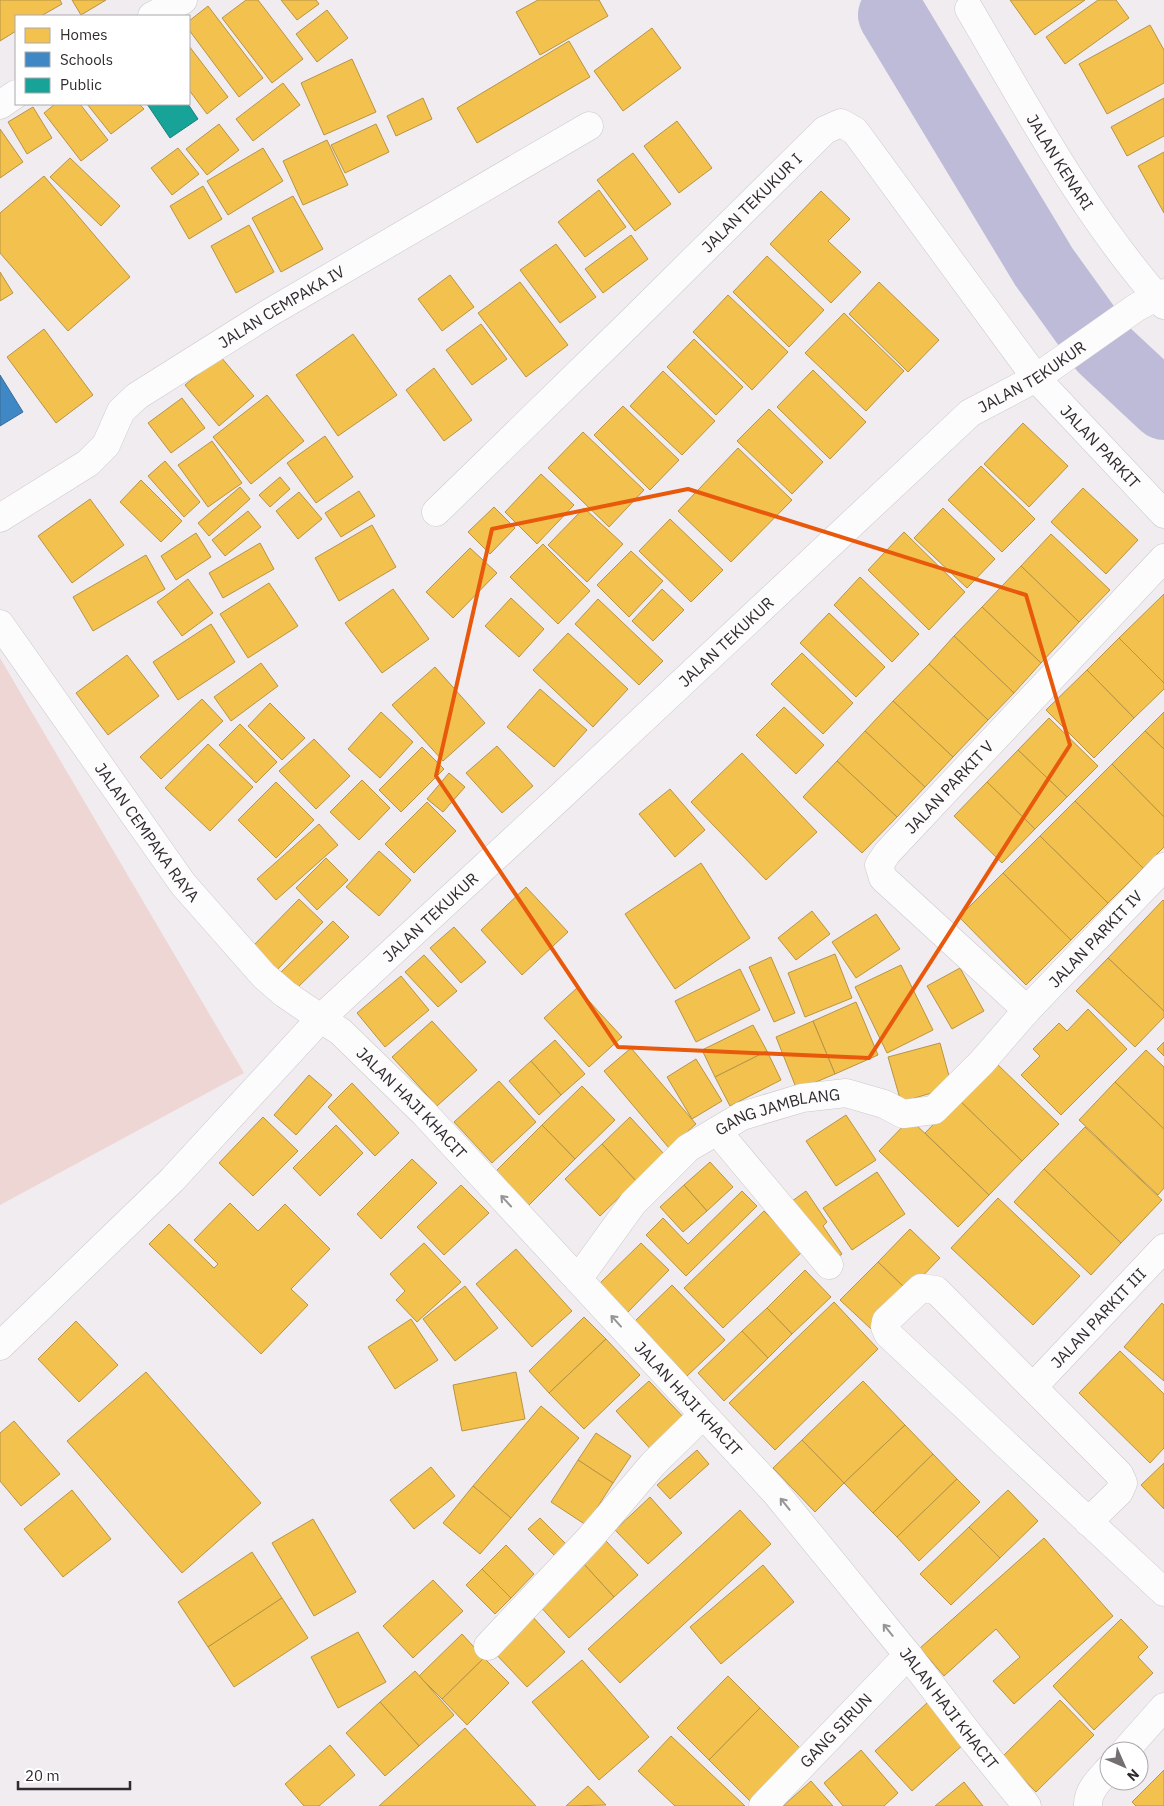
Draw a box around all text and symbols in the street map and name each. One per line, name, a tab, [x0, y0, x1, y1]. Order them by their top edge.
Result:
legend	[15, 15, 190, 105]
text: Homes	[60, 25, 108, 44]
text: Schools	[60, 50, 113, 69]
text: Public	[60, 75, 102, 94]
street label: JALAN KENARI	[1022, 110, 1098, 214]
street label: JALAN TEKUKUR I	[697, 149, 806, 256]
street label: JALAN CEMPAKA IV	[214, 261, 348, 352]
street label: JALAN TEKUKUR	[974, 336, 1089, 417]
street label: JALAN PARKIT	[1056, 401, 1144, 492]
street label: JALAN TEKUKUR	[674, 592, 778, 691]
street label: JALAN PARKIT V	[900, 736, 998, 838]
street label: JALAN CEMPAKA RAYA	[91, 759, 204, 906]
street label: JALAN TEKUKUR	[378, 868, 482, 966]
street label: JALAN PARKIT IV	[1044, 886, 1147, 991]
street label: JALAN HAJI KHACIT	[352, 1043, 471, 1163]
street label: GANG JAMBLANG	[711, 1084, 841, 1140]
one-way arrow	[500, 1194, 512, 1207]
street label: JALAN PARKIT III	[1046, 1264, 1150, 1372]
one-way arrow	[610, 1314, 622, 1327]
street label: JALAN HAJI KHACIT	[630, 1337, 746, 1460]
one-way arrow	[780, 1498, 791, 1511]
one-way arrow	[883, 1624, 894, 1637]
street label: JALAN HAJI KHACIT	[896, 1643, 1003, 1773]
street label: GANG SIRUN	[795, 1689, 876, 1772]
north arrow	[1099, 1741, 1149, 1791]
scale bar	[18, 1758, 130, 1790]
text: N	[1123, 1765, 1143, 1785]
text: 20 m	[25, 1766, 60, 1785]

